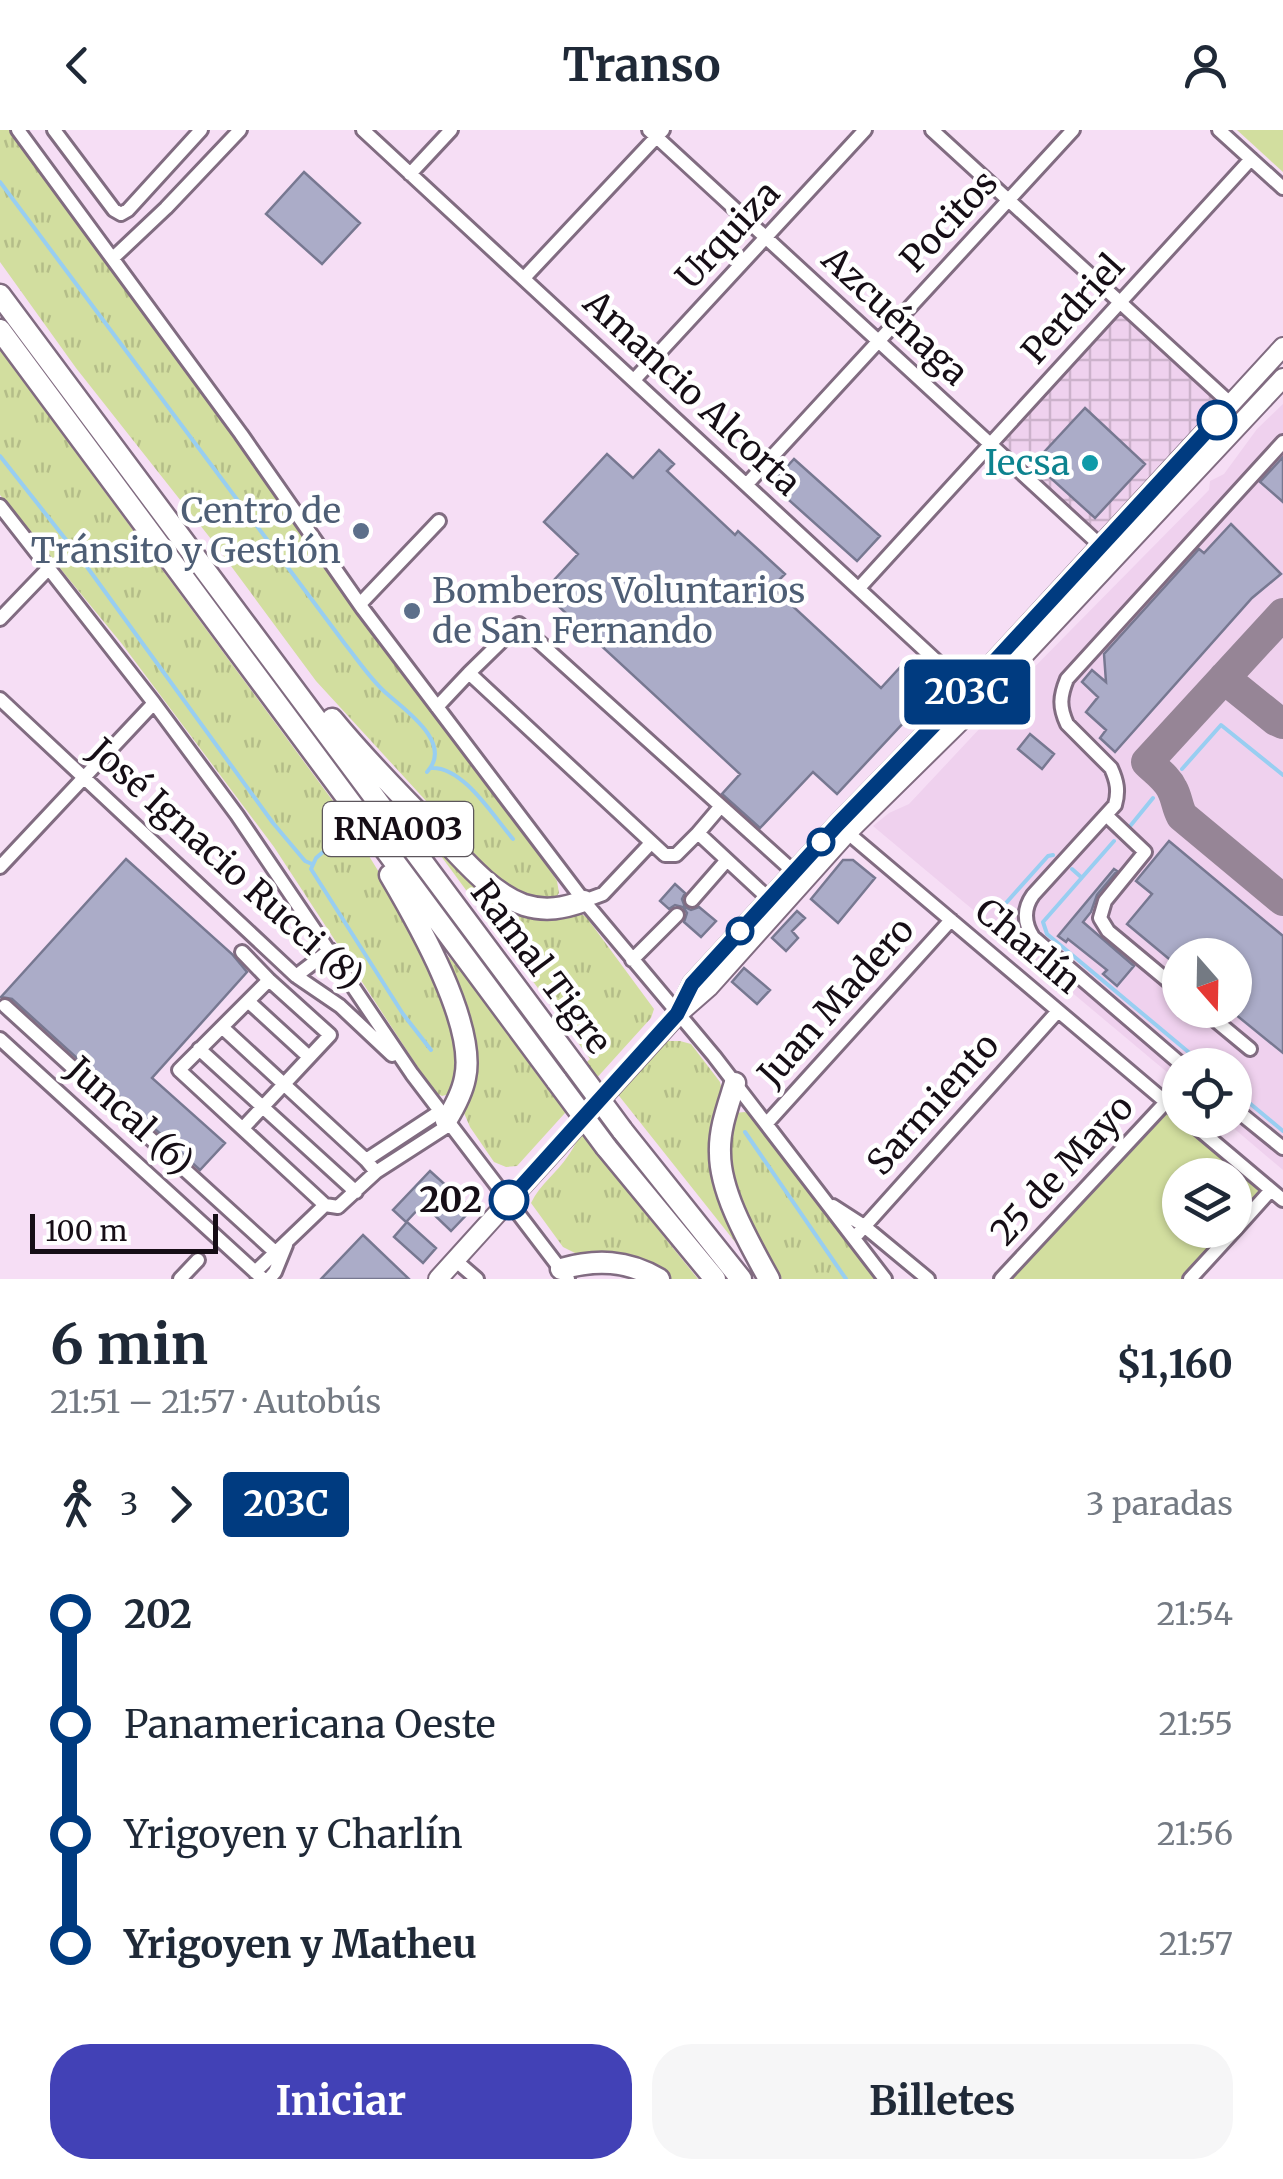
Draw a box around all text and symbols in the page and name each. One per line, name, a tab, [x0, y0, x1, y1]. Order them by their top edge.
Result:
text: Transo	[562, 37, 721, 93]
icon: back	[50, 38, 105, 93]
icon: person	[1178, 38, 1233, 93]
street label: Pocitos	[891, 161, 1007, 281]
street label: Urquiza	[667, 172, 789, 298]
street label: Azcuénaga	[812, 237, 977, 395]
street label: Perdriel	[1012, 245, 1134, 373]
street label: Amancio Alcorta	[574, 280, 810, 505]
unlabelled marker	[1198, 401, 1236, 439]
place label: Iecsa	[985, 441, 1070, 485]
marker: Iecsa	[1079, 452, 1101, 474]
place label: Centro de Tránsito y Gestión	[31, 489, 341, 573]
marker: Centro de Tránsito y Gestión	[350, 520, 372, 542]
place label: Bomberos Voluntarios de San Fernando	[432, 569, 805, 653]
marker: Bomberos Voluntarios de San Fernando	[401, 600, 423, 622]
line badge: 203C	[897, 660, 1037, 724]
text: 203C	[924, 670, 1010, 714]
street label: José Ignacio Rucci (8)	[79, 728, 372, 999]
road number: RNA003	[323, 802, 473, 856]
unlabelled marker	[808, 829, 834, 855]
street label: Ramal Tigre	[461, 871, 621, 1063]
street label: Charlín	[966, 889, 1090, 1003]
street label: Juan Madero	[748, 908, 923, 1096]
unlabelled marker	[727, 918, 753, 944]
north arrow	[1162, 938, 1252, 1028]
map controls	[1162, 938, 1252, 1248]
street label: Sarmiento	[858, 1024, 1008, 1184]
street label: Juncal (6)	[57, 1047, 202, 1184]
button: locate	[1162, 1048, 1252, 1138]
street label: 25 de Mayo	[981, 1086, 1143, 1254]
button: layers	[1162, 1158, 1252, 1248]
place label: 202	[419, 1178, 482, 1222]
marker: 202	[490, 1181, 528, 1219]
scale bar	[30, 1209, 218, 1254]
text: 100 m	[45, 1213, 127, 1249]
text: 6 min	[50, 1310, 208, 1379]
text: $1,160	[1116, 1341, 1233, 1388]
text: 21:51 – 21:57 · Autobús	[50, 1382, 381, 1422]
icon: walk	[50, 1477, 105, 1532]
icon: forward	[153, 1477, 208, 1532]
text: 203C	[243, 1482, 329, 1526]
text: 3	[120, 1484, 138, 1524]
text: 3 paradas	[1086, 1484, 1233, 1524]
text: 202	[124, 1591, 192, 1638]
text: 21:54	[1156, 1594, 1233, 1634]
text: Panamericana Oeste	[124, 1701, 496, 1748]
text: 21:55	[1159, 1704, 1233, 1744]
text: Yrigoyen y Charlín	[124, 1811, 463, 1858]
text: 21:56	[1157, 1814, 1233, 1854]
text: Yrigoyen y Matheu	[124, 1921, 477, 1968]
text: 21:57	[1159, 1924, 1233, 1964]
button: Iniciar	[50, 2044, 632, 2159]
button: Billetes	[652, 2044, 1233, 2159]

